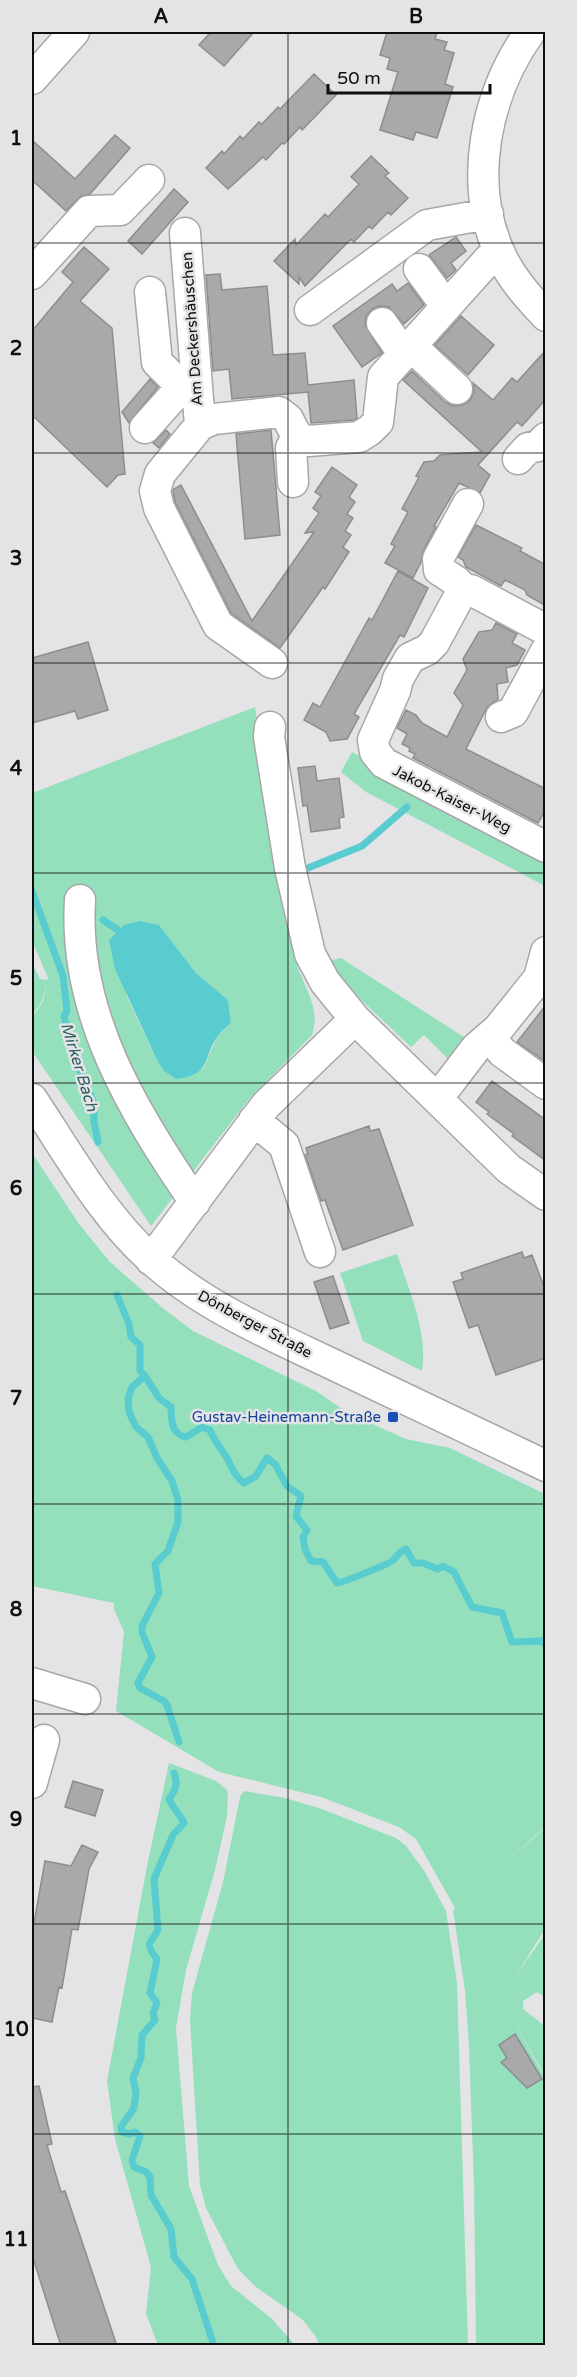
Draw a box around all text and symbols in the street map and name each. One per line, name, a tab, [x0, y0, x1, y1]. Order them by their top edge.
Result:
text: A	[154, 5, 169, 29]
text: B	[409, 5, 423, 29]
scale bar	[328, 57, 490, 95]
text: 50 m	[337, 67, 381, 89]
text: 1	[10, 127, 22, 151]
street label: Am Deckershäuschen	[178, 251, 206, 407]
text: 2	[10, 337, 22, 361]
text: 3	[10, 547, 22, 571]
text: 4	[10, 757, 23, 781]
street label: Jakob-Kaiser-Weg	[390, 761, 514, 837]
text: 5	[10, 967, 22, 991]
water label: Mirker Bach	[56, 1020, 102, 1115]
text: 6	[10, 1177, 22, 1201]
street label: Dönberger Straße	[195, 1286, 315, 1362]
text: 7	[10, 1387, 22, 1411]
place label: Gustav-Heinemann-Straße	[192, 1408, 381, 1426]
marker: Gustav-Heinemann-Straße	[386, 1410, 400, 1424]
text: 8	[10, 1598, 22, 1622]
text: 9	[10, 1808, 22, 1832]
text: 10	[3, 2018, 29, 2042]
text: 11	[3, 2228, 29, 2252]

